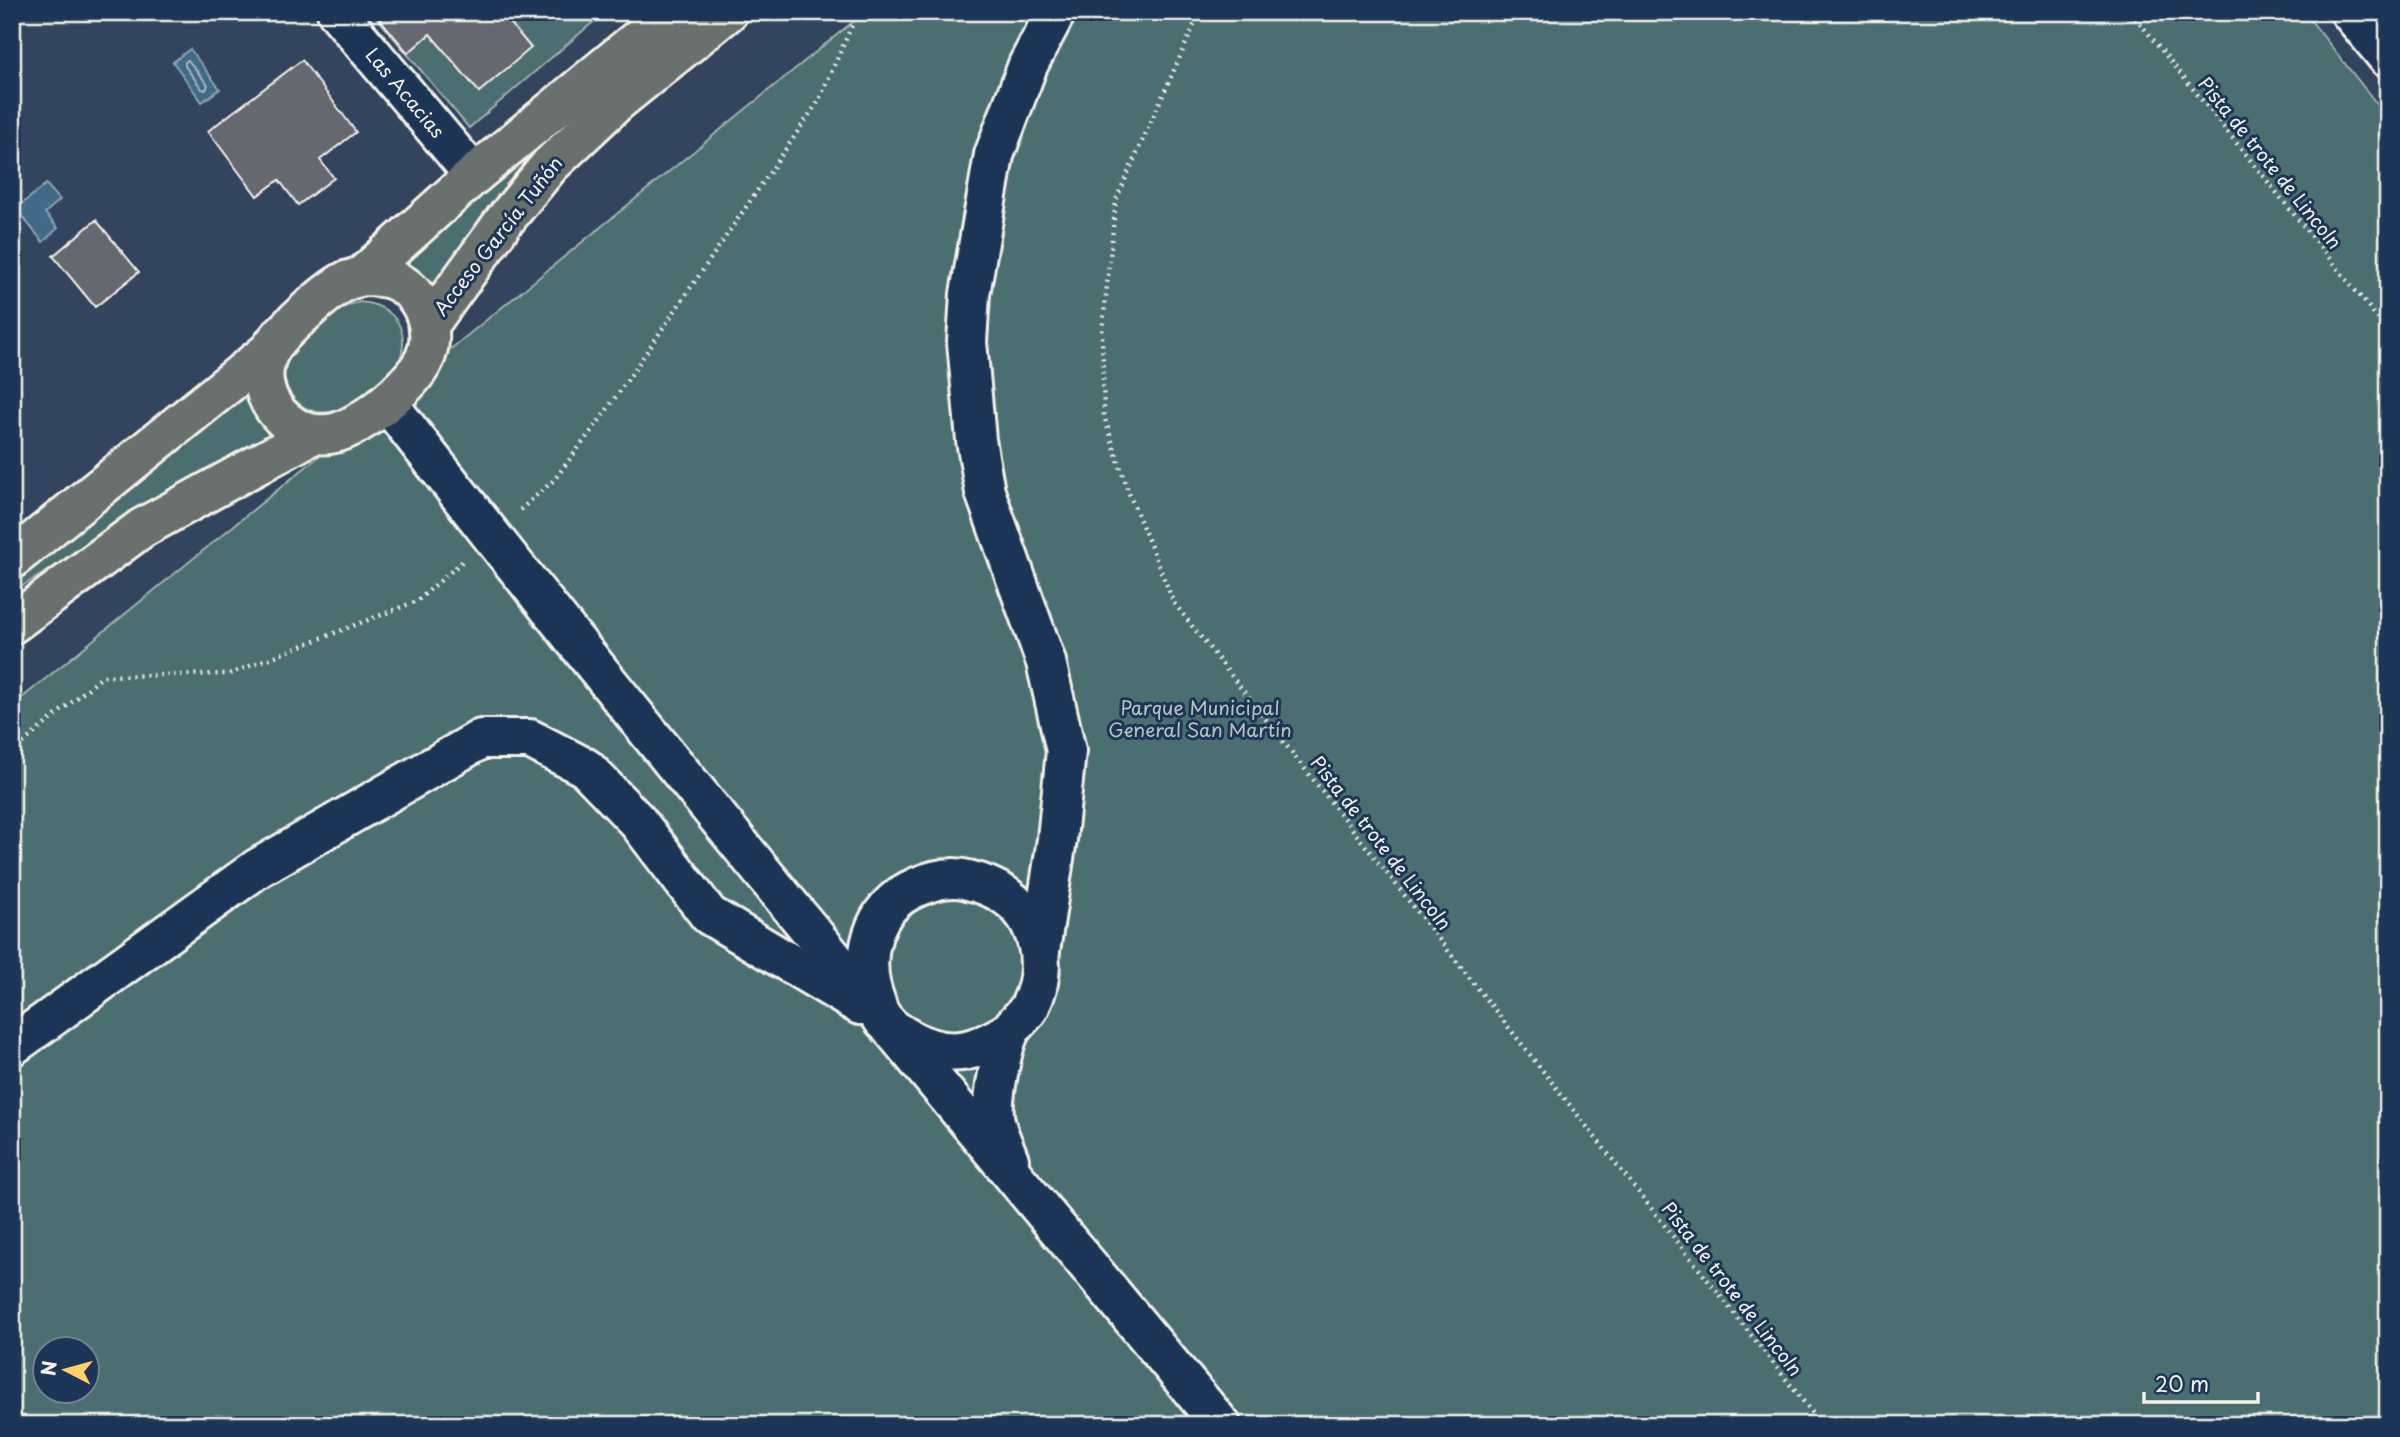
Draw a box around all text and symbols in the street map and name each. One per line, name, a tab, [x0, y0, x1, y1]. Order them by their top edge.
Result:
street label: Las Acacias	[360, 41, 452, 144]
street label: Pista de trote de Lincoln	[2192, 70, 2349, 254]
street label: Acceso García Tuñón	[426, 150, 568, 321]
park label: Parque Municipal General San Martín	[1108, 693, 1292, 743]
street label: Pista de trote de Lincoln	[1305, 749, 1459, 935]
street label: Pista de trote de Lincoln	[1656, 1195, 1810, 1381]
north arrow	[32, 1336, 102, 1406]
text: N	[33, 1359, 63, 1377]
scale bar	[2144, 1360, 2258, 1404]
text: 20 m	[2155, 1367, 2209, 1399]

